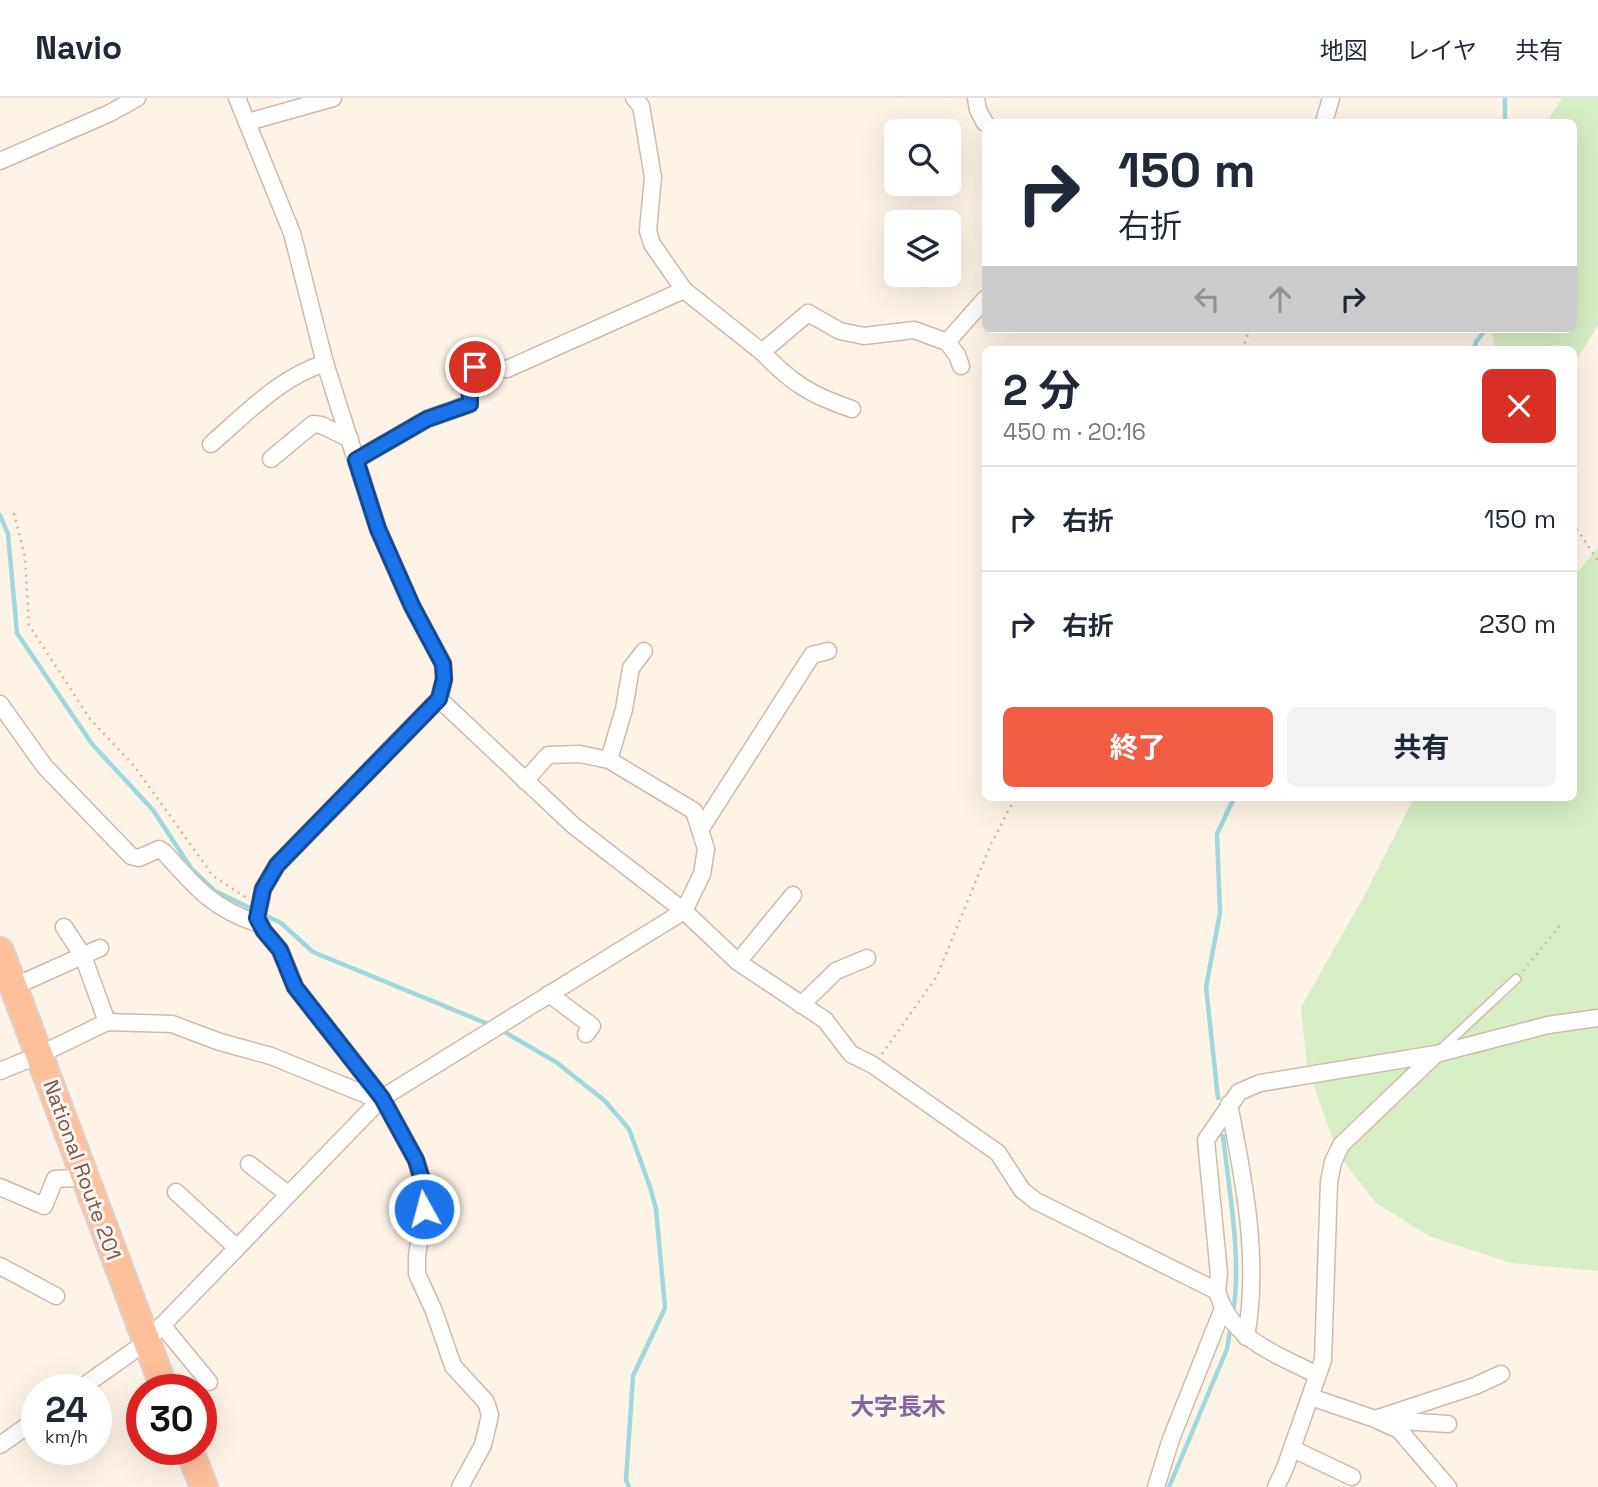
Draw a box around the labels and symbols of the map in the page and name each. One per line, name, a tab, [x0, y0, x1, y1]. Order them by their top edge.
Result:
pin	[445, 337, 505, 397]
street label: National Route 201	[37, 1076, 128, 1264]
position arrow	[387, 1172, 461, 1246]
speed limit sign: 30	[126, 1374, 217, 1465]
district label: 大字長木	[850, 1391, 946, 1422]

